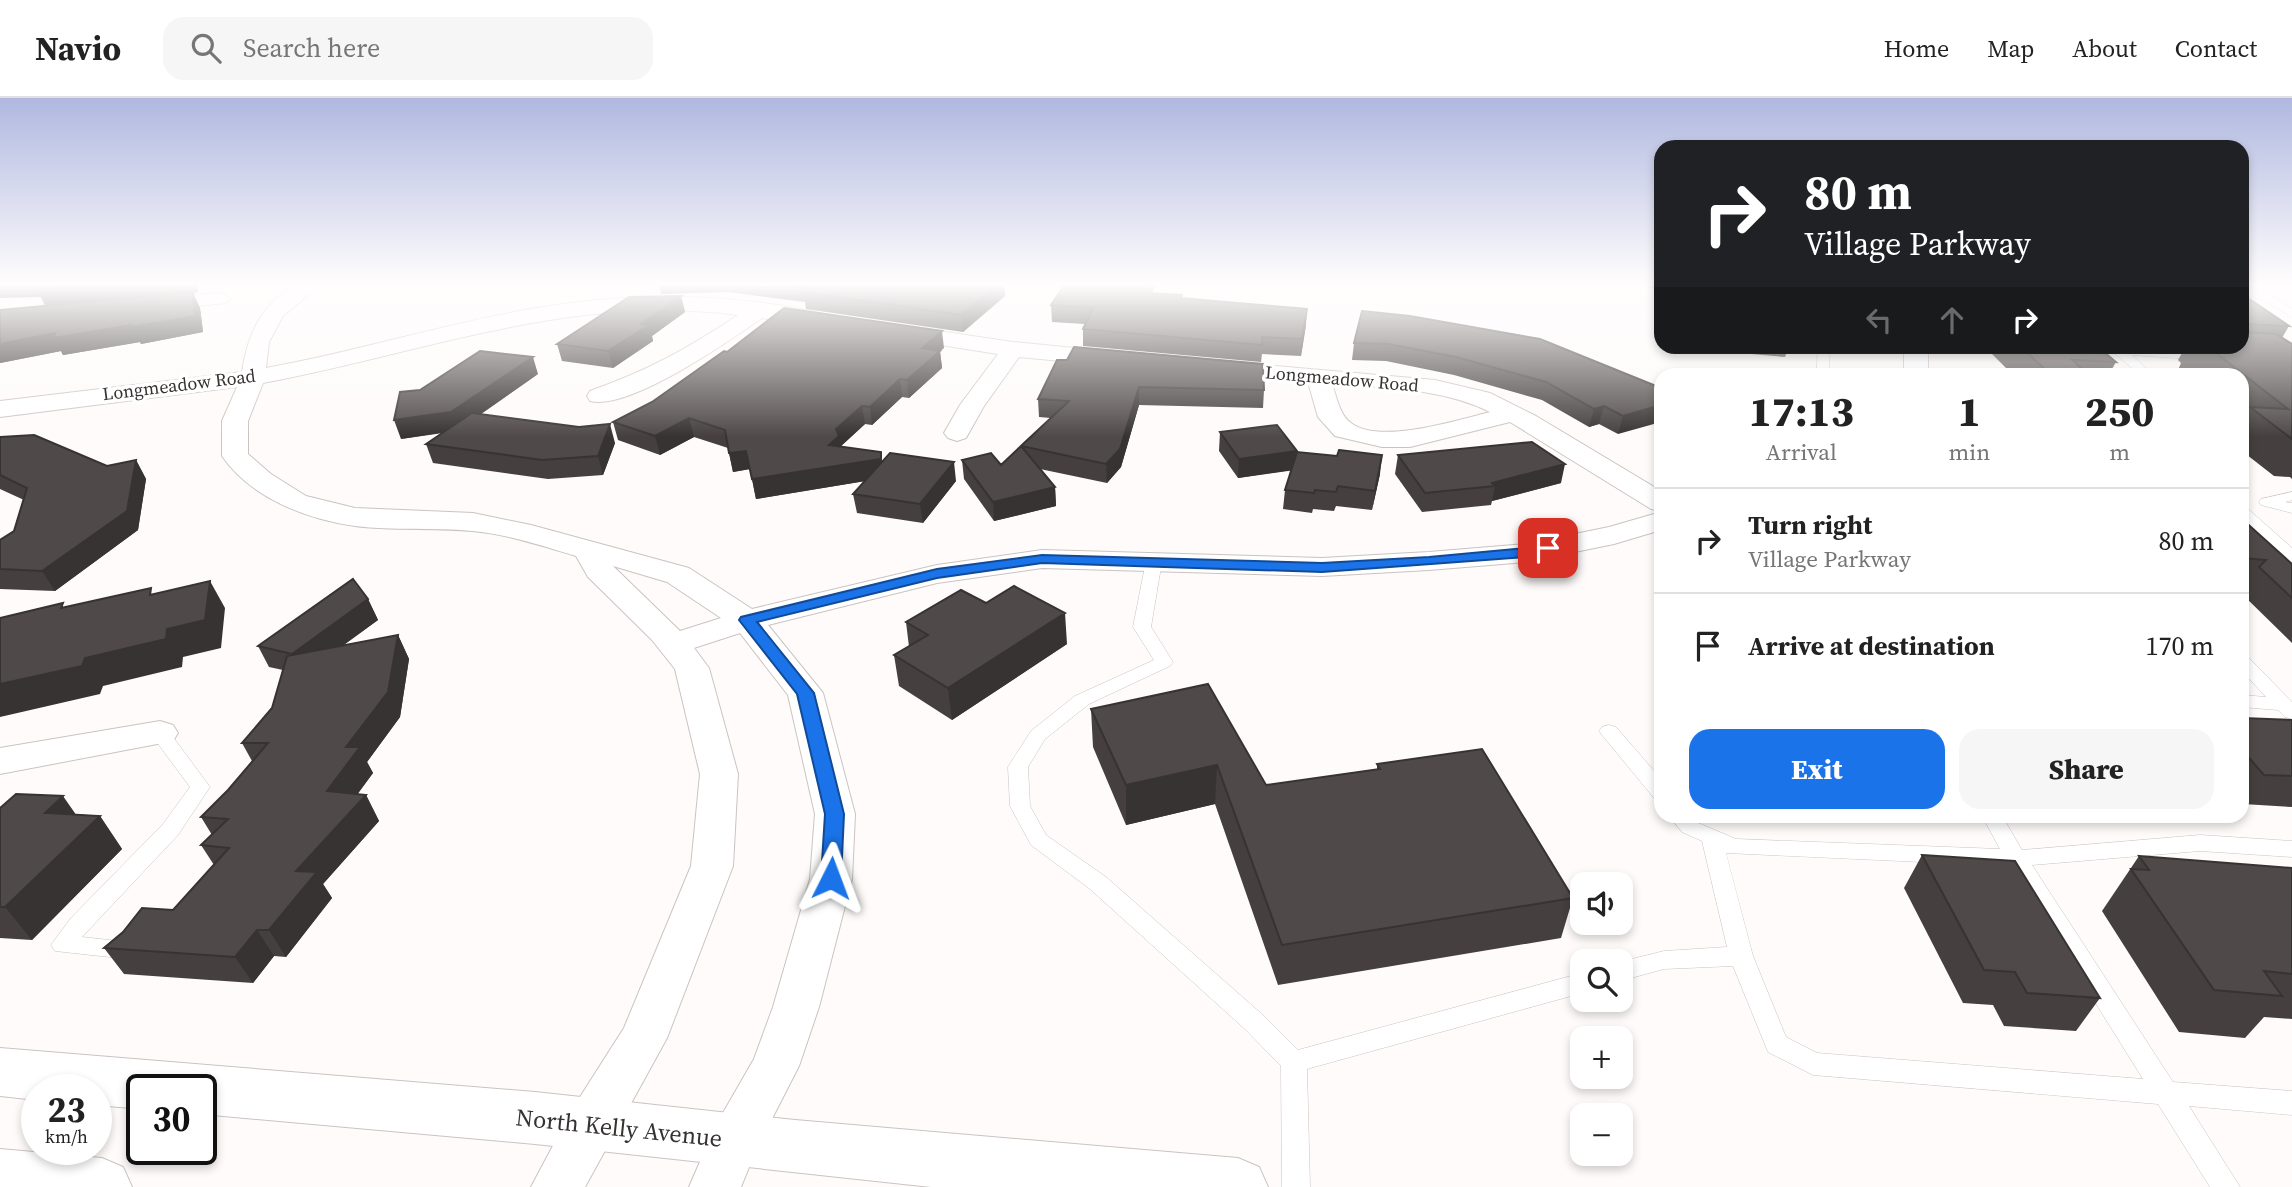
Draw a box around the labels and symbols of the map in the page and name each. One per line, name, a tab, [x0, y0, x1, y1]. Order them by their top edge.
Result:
street label: Longmeadow Road	[1264, 359, 1420, 398]
street label: Longmeadow Road	[101, 363, 257, 406]
pin	[1518, 518, 1578, 578]
position arrow	[794, 841, 868, 915]
speed limit sign: 30	[126, 1074, 217, 1165]
street label: North Kelly Avenue	[514, 1100, 724, 1155]

